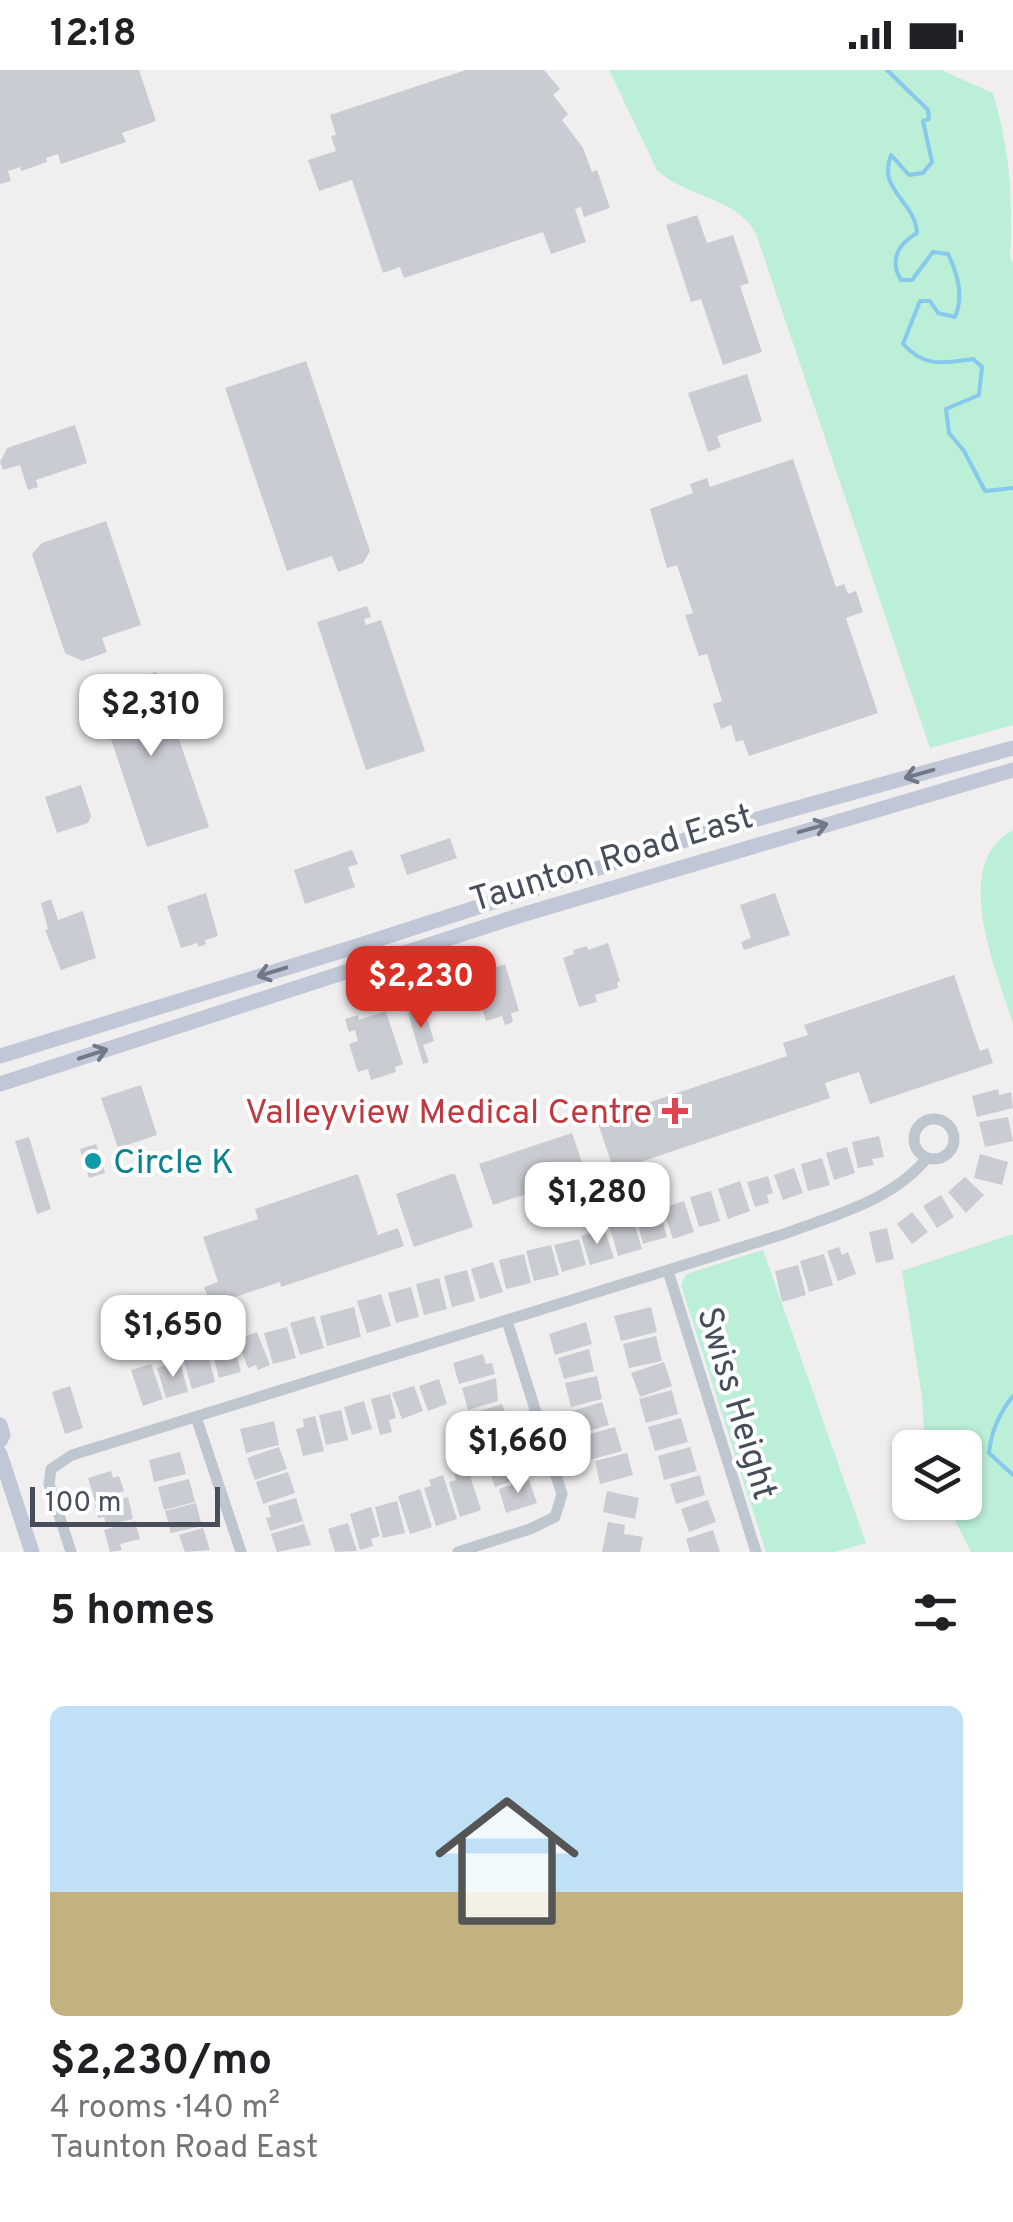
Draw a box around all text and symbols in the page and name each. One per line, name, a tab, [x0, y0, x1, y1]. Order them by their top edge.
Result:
text: 12:18	[50, 11, 137, 60]
pin: $2,310	[70, 674, 232, 759]
text: $2,310	[101, 686, 201, 726]
one-way arrow	[904, 766, 935, 785]
street label: Taunton Road East	[465, 796, 759, 924]
one-way arrow	[797, 818, 828, 837]
pin: $2,230	[340, 946, 502, 1031]
text: $2,230	[368, 958, 474, 998]
one-way arrow	[257, 964, 288, 982]
one-way arrow	[76, 1044, 108, 1062]
place label: Valleyview Medical Centre	[245, 1092, 652, 1136]
marker: Valleyview Medical Centre	[662, 1098, 688, 1124]
place label: Circle K	[113, 1142, 234, 1186]
marker: Circle K	[82, 1150, 104, 1172]
pin: $1,280	[516, 1162, 678, 1247]
text: $1,280	[547, 1174, 647, 1214]
pin: $1,650	[92, 1295, 254, 1380]
street label: Swiss Height	[685, 1302, 785, 1506]
text: $1,650	[123, 1307, 223, 1347]
pin: $1,660	[437, 1411, 599, 1496]
text: $1,660	[468, 1423, 568, 1463]
map controls	[892, 1430, 982, 1520]
button: layers	[892, 1430, 982, 1520]
scale bar	[30, 1482, 220, 1526]
text: 100 m	[45, 1486, 121, 1522]
icon: filters	[908, 1585, 963, 1640]
text: 5 homes	[50, 1586, 215, 1639]
icon: home	[417, 1771, 597, 1951]
text: $2,230/mo	[50, 2036, 272, 2089]
text: 4 rooms · 140 m²	[50, 2089, 280, 2129]
text: Taunton Road East	[50, 2129, 318, 2169]

